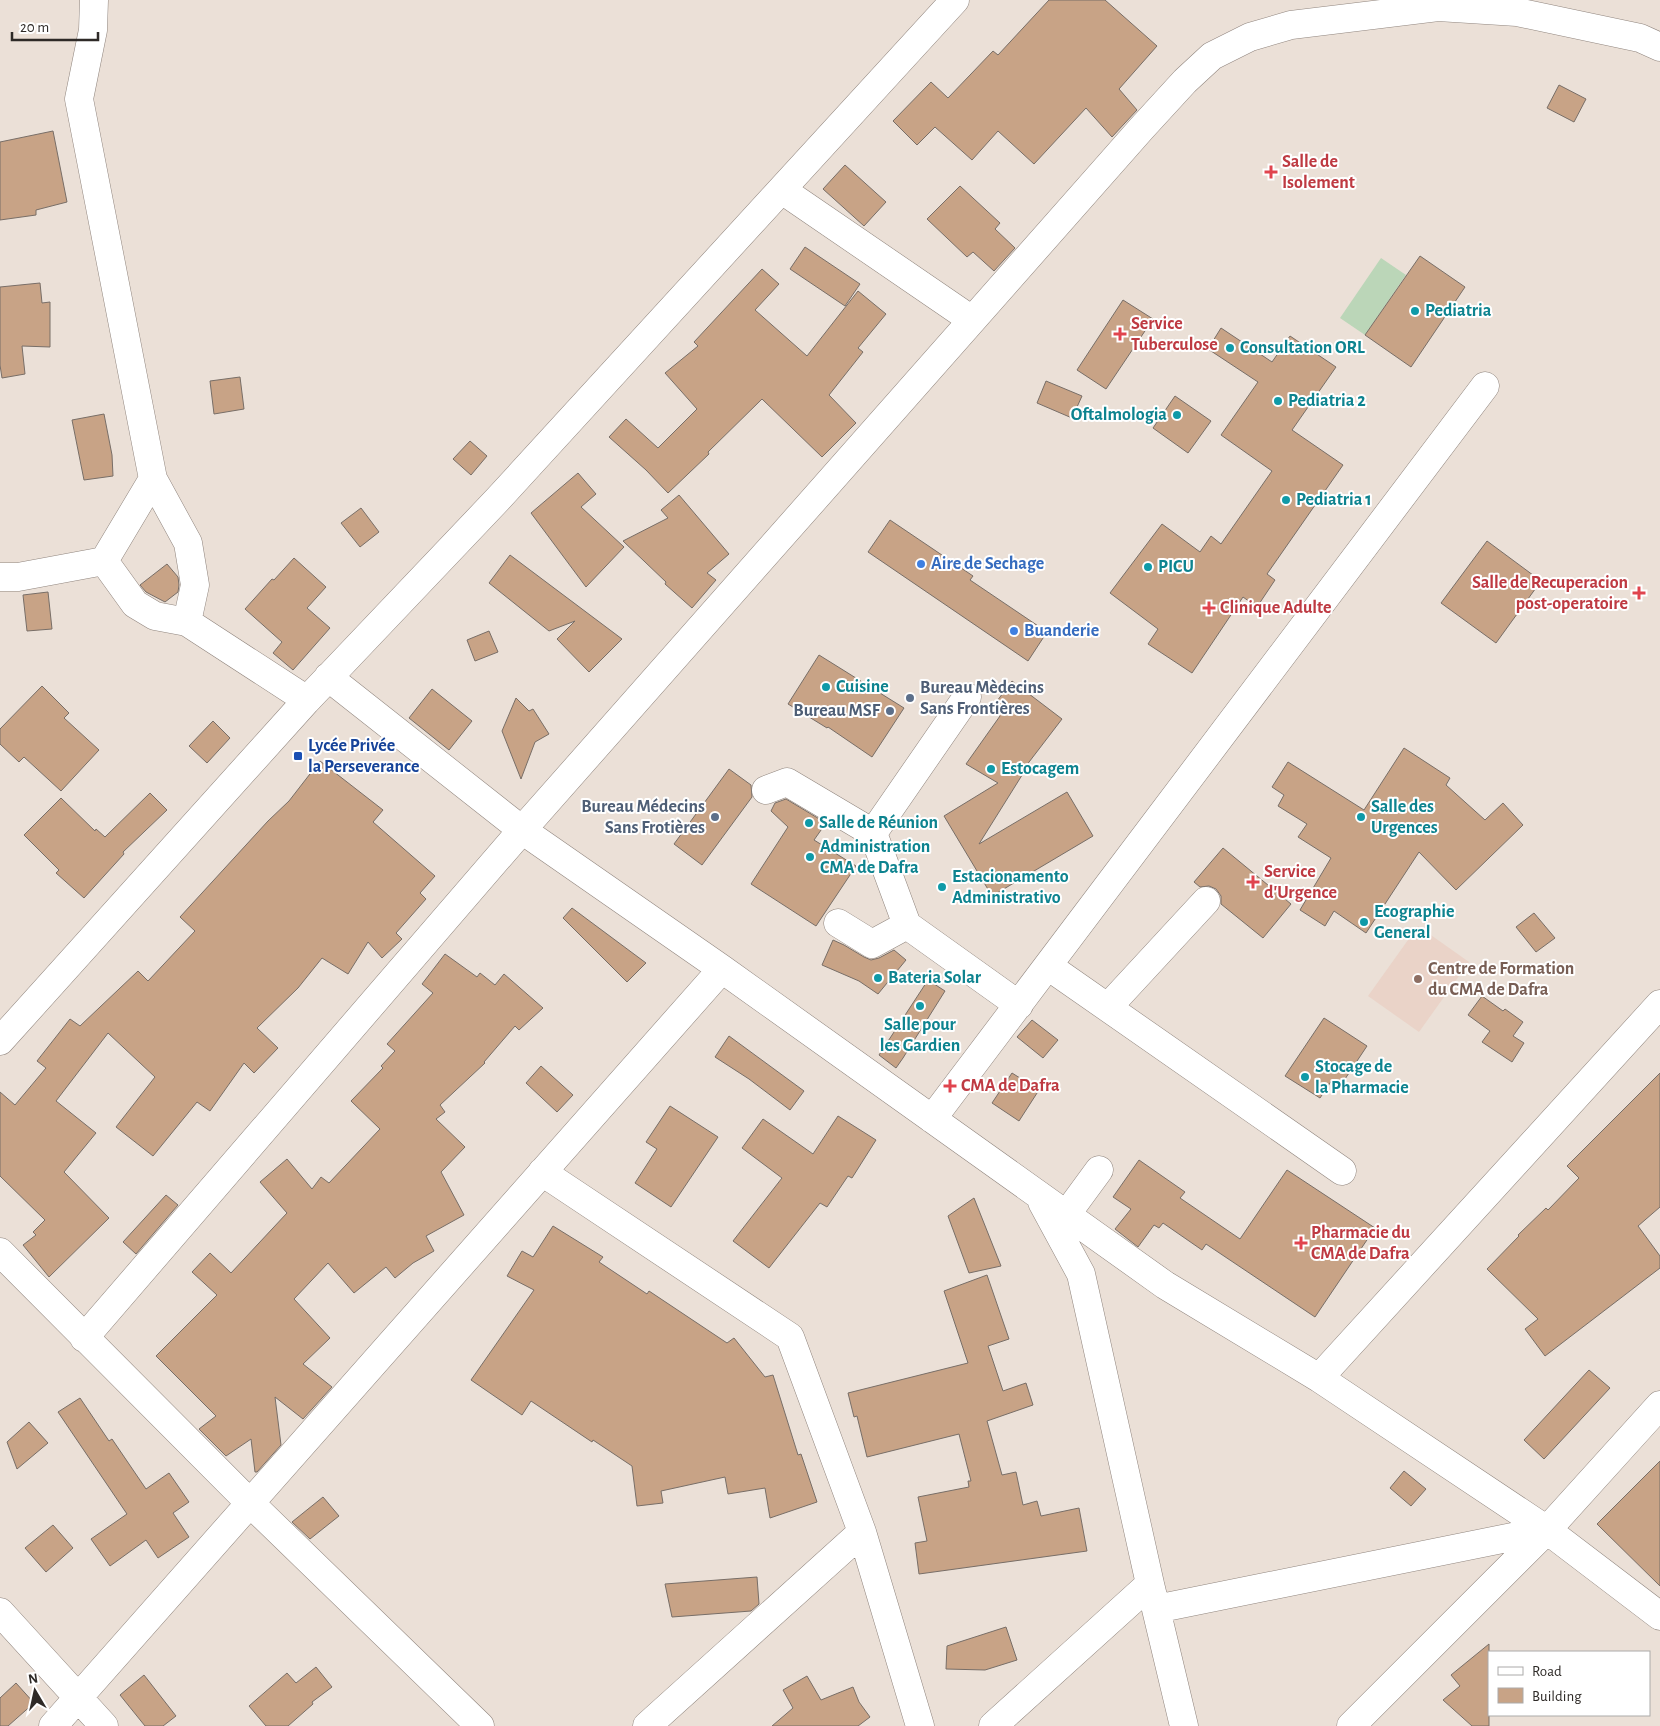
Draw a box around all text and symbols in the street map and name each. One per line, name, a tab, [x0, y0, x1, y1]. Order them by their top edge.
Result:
scale bar	[12, 10, 99, 42]
text: 20 m	[20, 20, 49, 35]
place label: Salle de Isolement	[1282, 153, 1355, 192]
marker: Salle de Isolement	[1264, 165, 1278, 179]
place label: Pediatria	[1425, 302, 1492, 320]
marker: Pediatria	[1409, 305, 1421, 317]
place label: Service Tuberculose	[1131, 315, 1218, 354]
marker: Service Tuberculose	[1113, 327, 1127, 341]
place label: Consultation ORL	[1240, 339, 1365, 357]
marker: Consultation ORL	[1224, 342, 1236, 354]
place label: Pediatria 2	[1288, 392, 1366, 410]
marker: Pediatria 2	[1272, 395, 1284, 407]
place label: Oftalmologia	[1071, 406, 1167, 424]
marker: Oftalmologia	[1171, 409, 1183, 421]
place label: Pediatria 1	[1296, 491, 1372, 509]
marker: Pediatria 1	[1280, 494, 1292, 506]
place label: Aire de Sechage	[931, 555, 1044, 573]
marker: Aire de Sechage	[915, 558, 927, 570]
place label: PICU	[1158, 558, 1194, 576]
marker: PICU	[1142, 561, 1154, 573]
place label: Salle de Recuperacion post-operatoire	[1472, 574, 1628, 613]
marker: Salle de Recuperacion post-operatoire	[1632, 586, 1646, 600]
place label: Clinique Adulte	[1220, 599, 1332, 617]
marker: Clinique Adulte	[1202, 601, 1216, 615]
place label: Buanderie	[1024, 622, 1099, 640]
marker: Buanderie	[1008, 625, 1020, 637]
place label: Cuisine	[836, 678, 889, 696]
place label: Bureau Mèdecins Sans Frontières	[920, 679, 1044, 718]
marker: Cuisine	[820, 681, 832, 693]
marker: Bureau Mèdecins Sans Frontières	[904, 692, 916, 704]
place label: Bureau MSF	[793, 702, 881, 720]
marker: Bureau MSF	[884, 705, 896, 717]
place label: Lycée Privée la Perseverance	[308, 737, 420, 776]
marker: Lycée Privée la Perseverance	[292, 750, 304, 762]
place label: Estocagem	[1001, 760, 1079, 778]
marker: Estocagem	[985, 763, 997, 775]
place label: Bureau Médecins Sans Frotières	[581, 798, 705, 837]
place label: Salle des Urgences	[1371, 798, 1438, 837]
marker: Bureau Médecins Sans Frotières	[709, 811, 721, 823]
marker: Salle des Urgences	[1355, 811, 1367, 823]
place label: Salle de Réunion	[819, 814, 938, 832]
marker: Salle de Réunion	[803, 817, 815, 829]
place label: Administration CMA de Dafra	[820, 838, 930, 877]
marker: Administration CMA de Dafra	[804, 851, 816, 863]
place label: Service d'Urgence	[1264, 863, 1337, 902]
place label: Estacionamento Administrativo	[952, 868, 1069, 907]
marker: Service d'Urgence	[1246, 875, 1260, 889]
marker: Estacionamento Administrativo	[936, 881, 948, 893]
place label: Ecographie General	[1374, 903, 1455, 942]
marker: Ecographie General	[1358, 916, 1370, 928]
place label: Centre de Formation du CMA de Dafra	[1428, 960, 1574, 999]
place label: Bateria Solar	[888, 969, 982, 987]
marker: Bateria Solar	[872, 972, 884, 984]
marker: Centre de Formation du CMA de Dafra	[1412, 973, 1424, 985]
marker: Salle pour les Gardien	[914, 1000, 926, 1012]
place label: Salle pour les Gardien	[880, 1016, 960, 1055]
place label: Stocage de la Pharmacie	[1315, 1058, 1409, 1097]
marker: Stocage de la Pharmacie	[1299, 1071, 1311, 1083]
place label: CMA de Dafra	[961, 1077, 1060, 1095]
marker: CMA de Dafra	[943, 1079, 957, 1093]
place label: Pharmacie du CMA de Dafra	[1311, 1224, 1411, 1263]
marker: Pharmacie du CMA de Dafra	[1295, 1237, 1307, 1249]
legend	[1488, 1651, 1650, 1716]
text: Road	[1532, 1664, 1562, 1679]
north arrow	[10, 1666, 60, 1716]
text: N	[27, 1671, 39, 1687]
text: Building	[1532, 1689, 1582, 1704]

